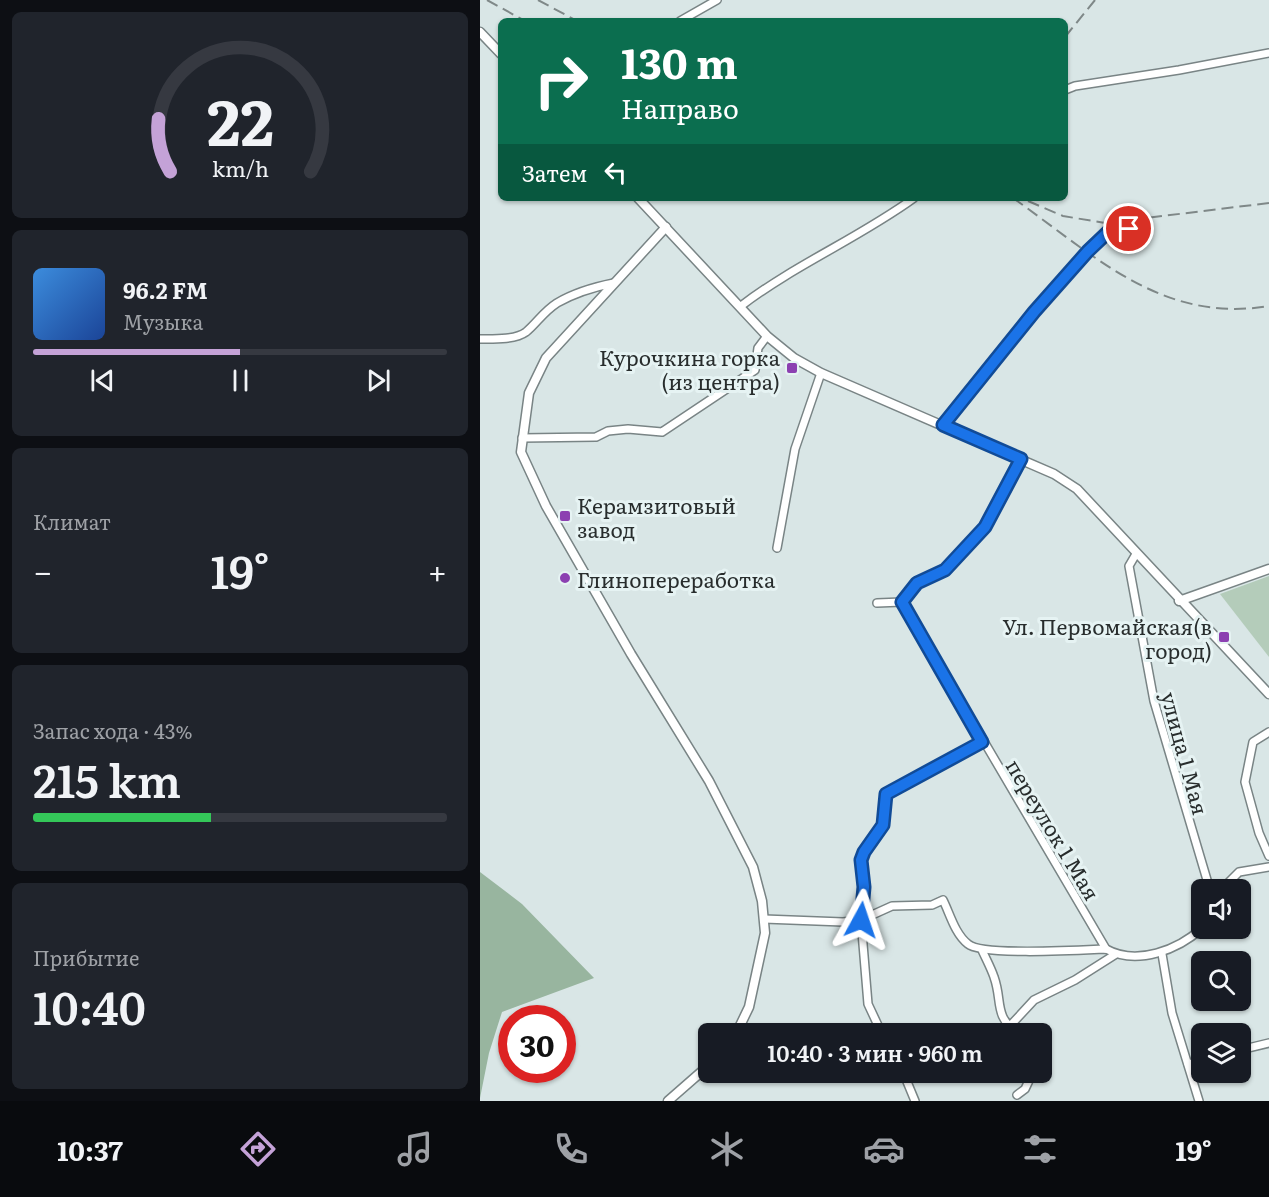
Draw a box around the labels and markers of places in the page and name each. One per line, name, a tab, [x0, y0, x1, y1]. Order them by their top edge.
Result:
pin	[1103, 203, 1154, 254]
place label: Курочкина горка (из центра)	[599, 341, 781, 396]
marker: Курочкина горка (из центра)	[785, 361, 799, 375]
place label: Керамзитовый завод	[577, 489, 736, 544]
marker: Керамзитовый завод	[558, 509, 572, 523]
place label: Глинопереработка	[577, 563, 776, 594]
marker: Глинопереработка	[558, 571, 572, 585]
place label: Ул. Первомайская(в город)	[1002, 610, 1212, 665]
marker: Ул. Первомайская(в город)	[1217, 630, 1231, 644]

